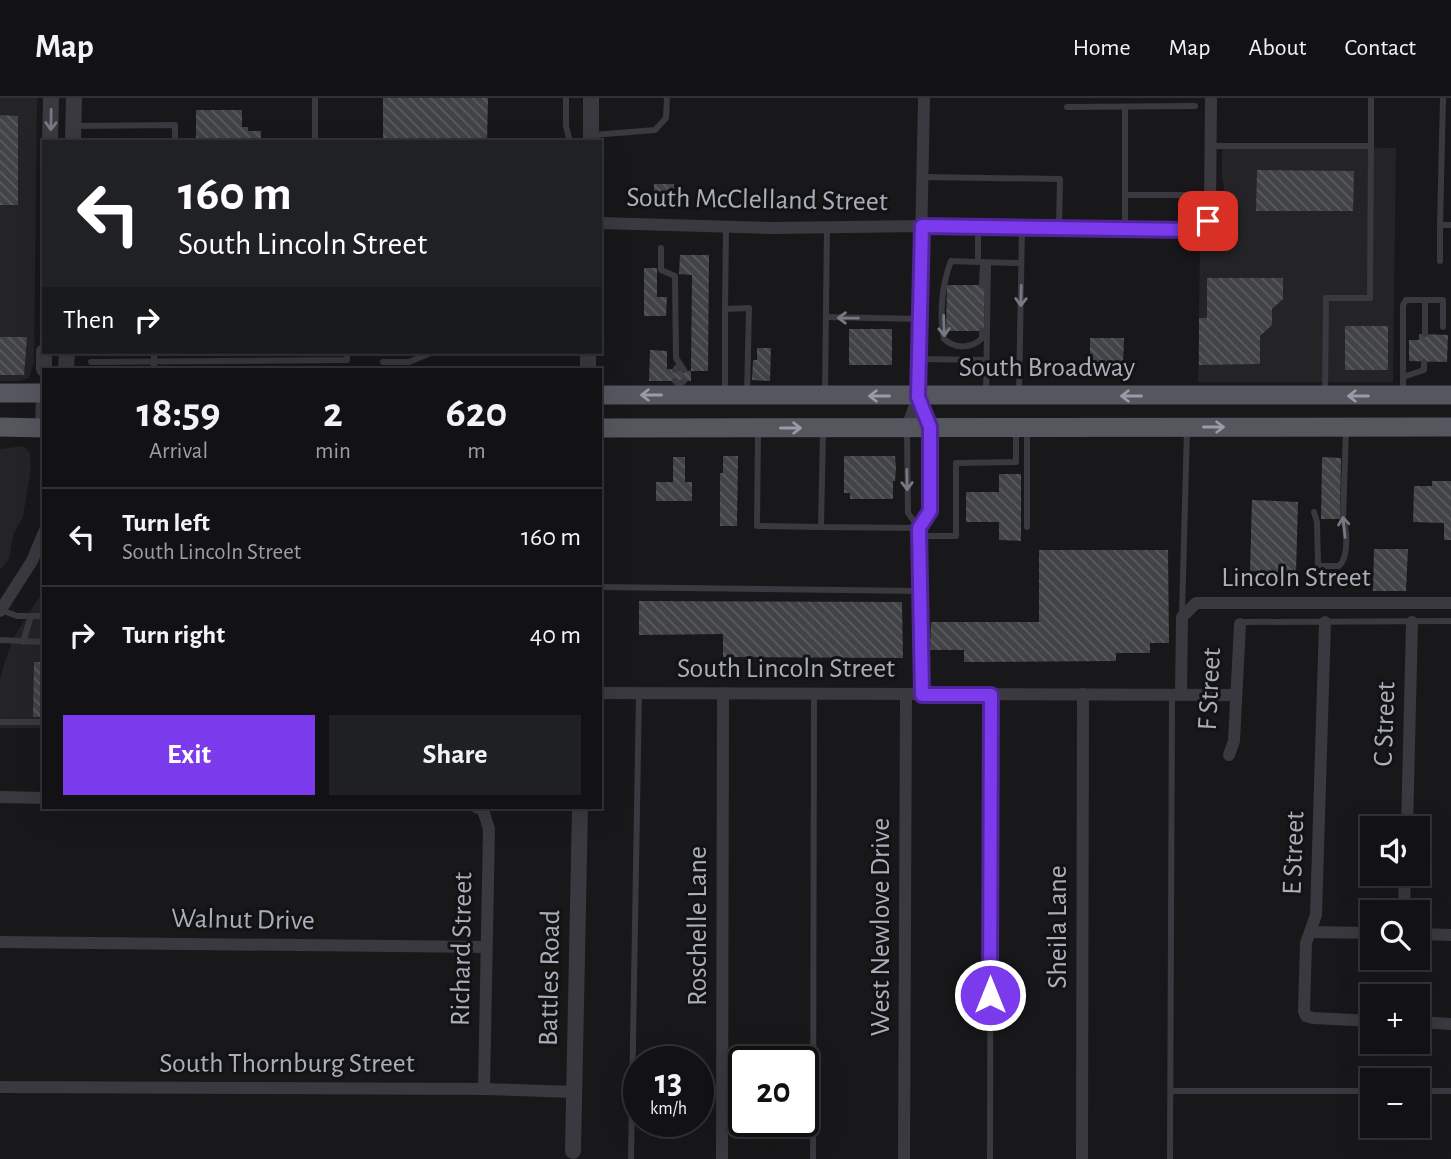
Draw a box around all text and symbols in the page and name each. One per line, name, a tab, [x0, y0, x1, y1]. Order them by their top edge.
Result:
text: Map	[35, 31, 94, 64]
text: Home	[1073, 36, 1131, 60]
text: Map	[1169, 36, 1211, 60]
text: About	[1249, 36, 1306, 60]
text: Contact	[1344, 36, 1416, 60]
one-way arrow	[44, 108, 58, 131]
icon: left	[63, 168, 154, 259]
text: 160 m	[178, 170, 292, 219]
street label: South McClelland Street	[626, 184, 888, 216]
pin	[1178, 191, 1238, 251]
icon: arrive	[1189, 202, 1227, 240]
text: South Lincoln Street	[178, 228, 427, 260]
one-way arrow	[1014, 284, 1027, 307]
icon: right	[128, 301, 166, 339]
text: Then	[63, 307, 114, 333]
one-way arrow	[837, 311, 860, 324]
one-way arrow	[937, 314, 950, 337]
street label: South Broadway	[959, 354, 1135, 382]
one-way arrow	[640, 388, 663, 402]
one-way arrow	[868, 389, 891, 403]
one-way arrow	[1120, 389, 1143, 403]
one-way arrow	[1347, 389, 1370, 403]
text: 18:59	[137, 392, 220, 434]
text: 2	[323, 392, 343, 434]
text: 620	[445, 392, 507, 434]
one-way arrow	[1203, 420, 1226, 434]
one-way arrow	[779, 421, 802, 435]
text: Arrival	[149, 440, 208, 463]
text: min	[315, 440, 351, 463]
text: m	[467, 440, 486, 463]
one-way arrow	[901, 468, 914, 491]
text: Turn left	[122, 510, 210, 536]
one-way arrow	[1337, 516, 1350, 539]
icon: left	[63, 518, 101, 556]
text: 160 m	[521, 524, 581, 550]
text: South Lincoln Street	[122, 541, 301, 564]
street label: Lincoln Street	[1221, 564, 1371, 592]
icon: right	[63, 616, 101, 654]
text: Turn right	[122, 622, 225, 648]
text: 40 m	[530, 622, 581, 648]
street label: F Street	[1194, 647, 1226, 731]
street label: South Lincoln Street	[677, 655, 895, 683]
street label: C Street	[1370, 681, 1400, 767]
button: Exit	[63, 715, 315, 795]
button: Share	[329, 715, 581, 795]
street label: E Street	[1279, 810, 1309, 895]
map controls	[1360, 816, 1430, 1138]
button: sound	[1360, 816, 1430, 886]
street label: West Newlove Drive	[867, 818, 895, 1036]
street label: Roschelle Lane	[684, 846, 712, 1006]
street label: Sheila Lane	[1044, 865, 1072, 989]
street label: Richard Street	[447, 872, 477, 1026]
button: search	[1360, 900, 1430, 970]
street label: Walnut Drive	[171, 905, 315, 935]
street label: Battles Road	[535, 910, 565, 1046]
position arrow	[953, 958, 1027, 1032]
button: +	[1360, 984, 1430, 1054]
speed limit sign: 20	[728, 1046, 819, 1137]
street label: South Thornburg Street	[159, 1050, 415, 1078]
text: 13	[655, 1065, 682, 1100]
button: −	[1360, 1068, 1430, 1138]
text: km/h	[650, 1100, 687, 1118]

